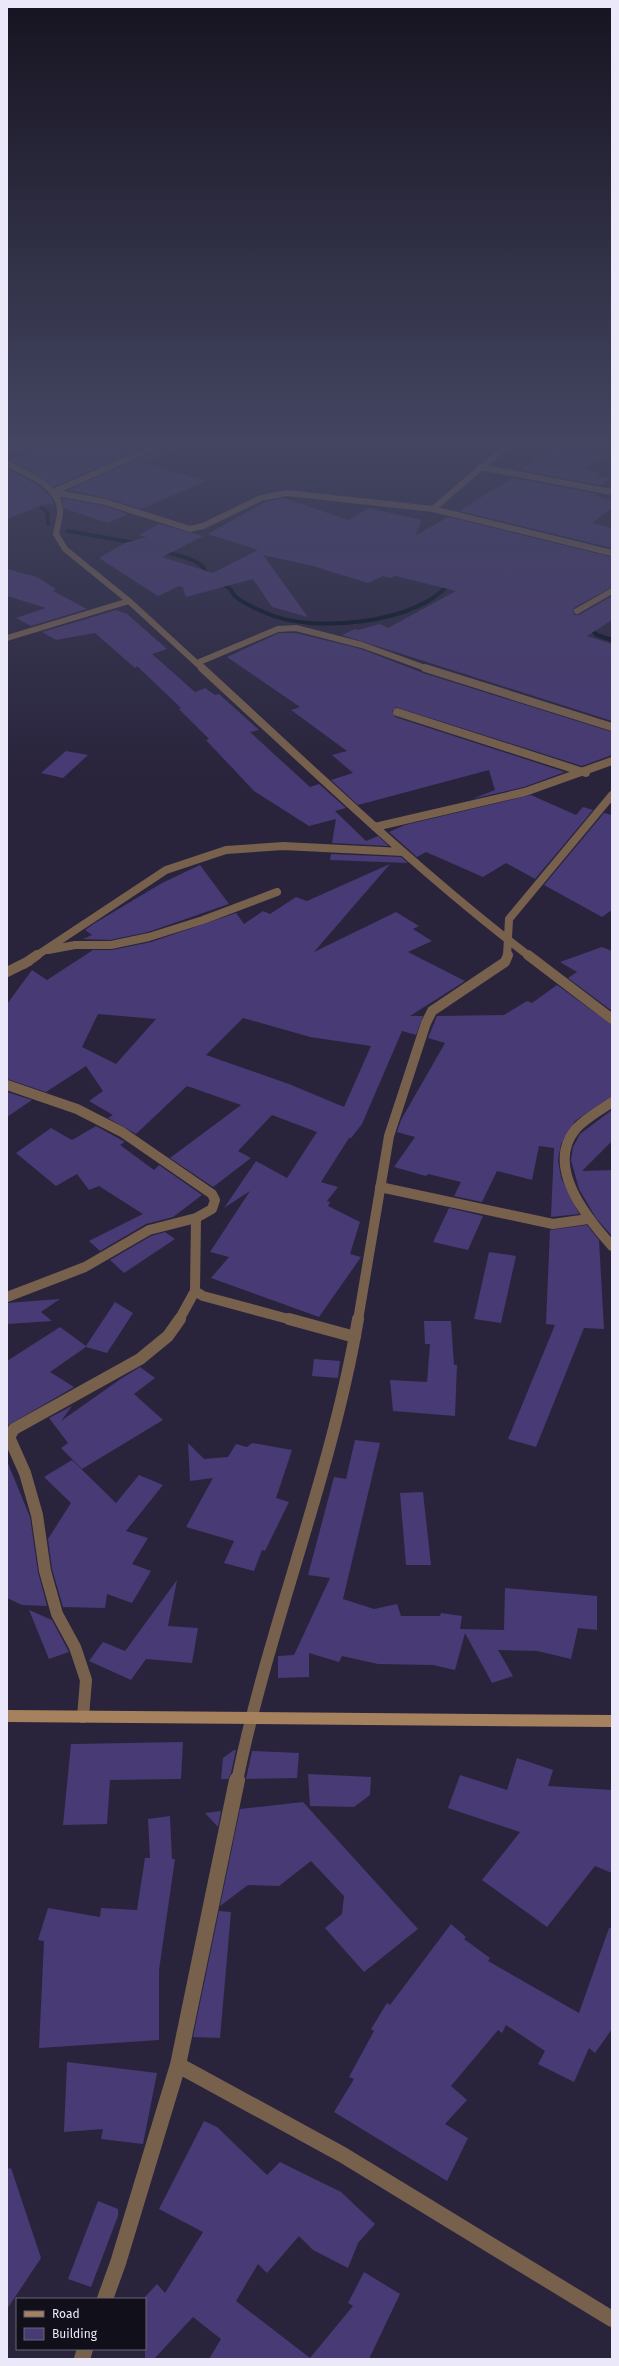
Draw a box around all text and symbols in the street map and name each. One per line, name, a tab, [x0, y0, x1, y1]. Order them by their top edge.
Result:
legend	[16, 2298, 146, 2350]
text: Road	[52, 2307, 80, 2321]
text: Building	[52, 2327, 98, 2341]

